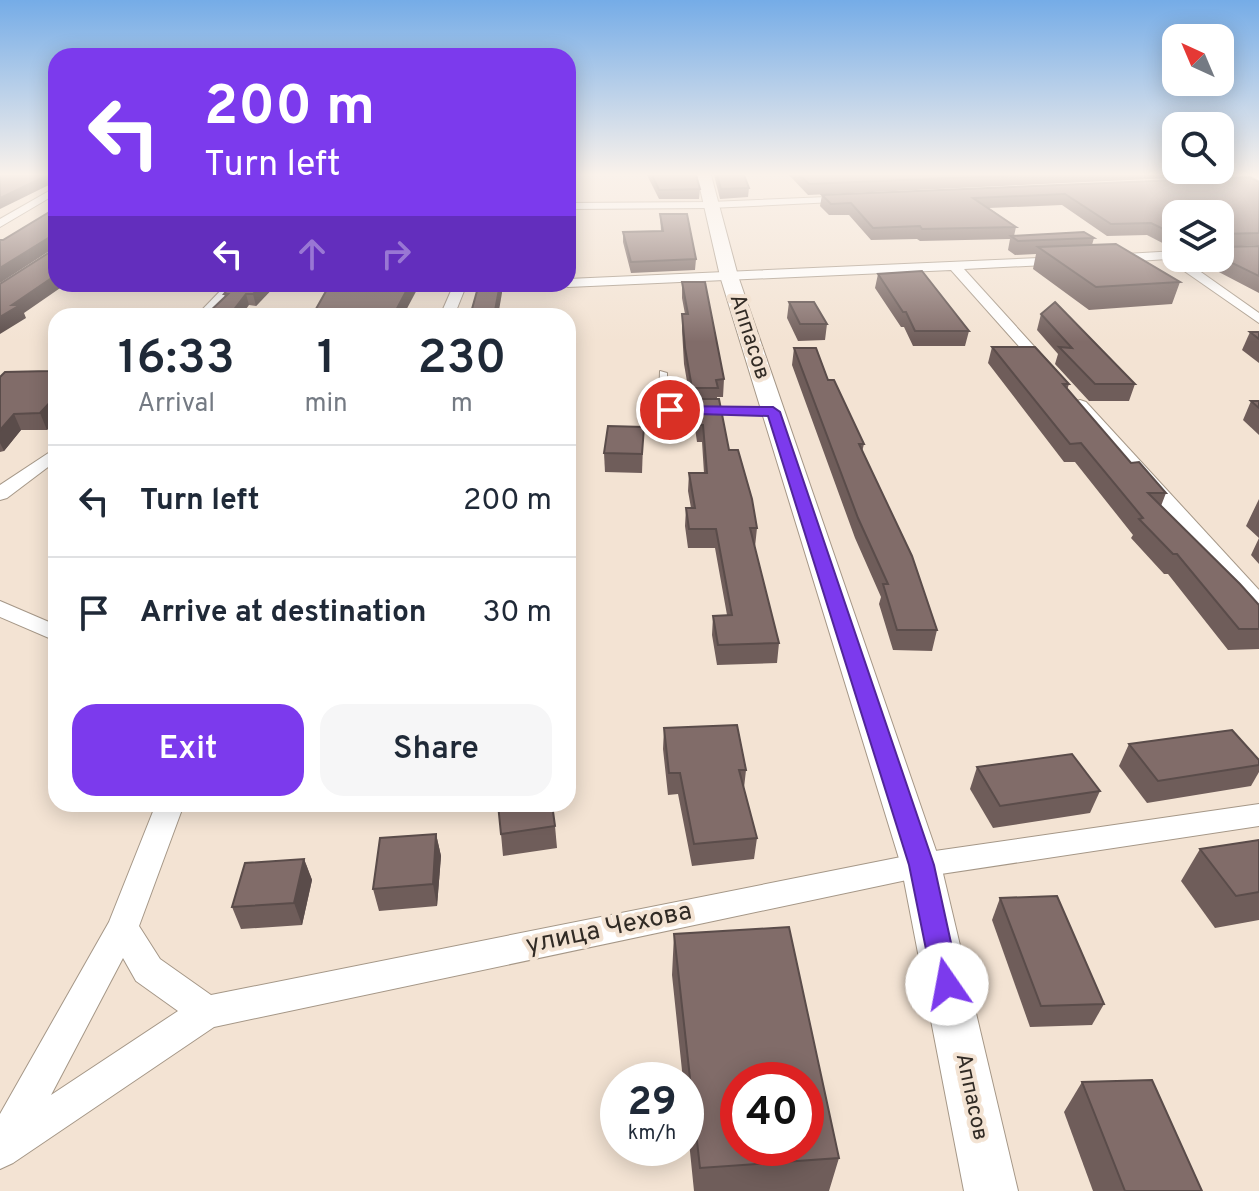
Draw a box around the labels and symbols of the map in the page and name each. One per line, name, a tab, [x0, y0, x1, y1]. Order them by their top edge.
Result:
north arrow	[1162, 24, 1234, 96]
street label: Аппасов	[723, 291, 775, 383]
pin	[636, 376, 704, 444]
street label: улица Чехова	[523, 895, 695, 963]
position arrow	[905, 942, 989, 1026]
street label: Аппасов	[949, 1051, 993, 1143]
speed limit sign: 40	[720, 1062, 824, 1166]

